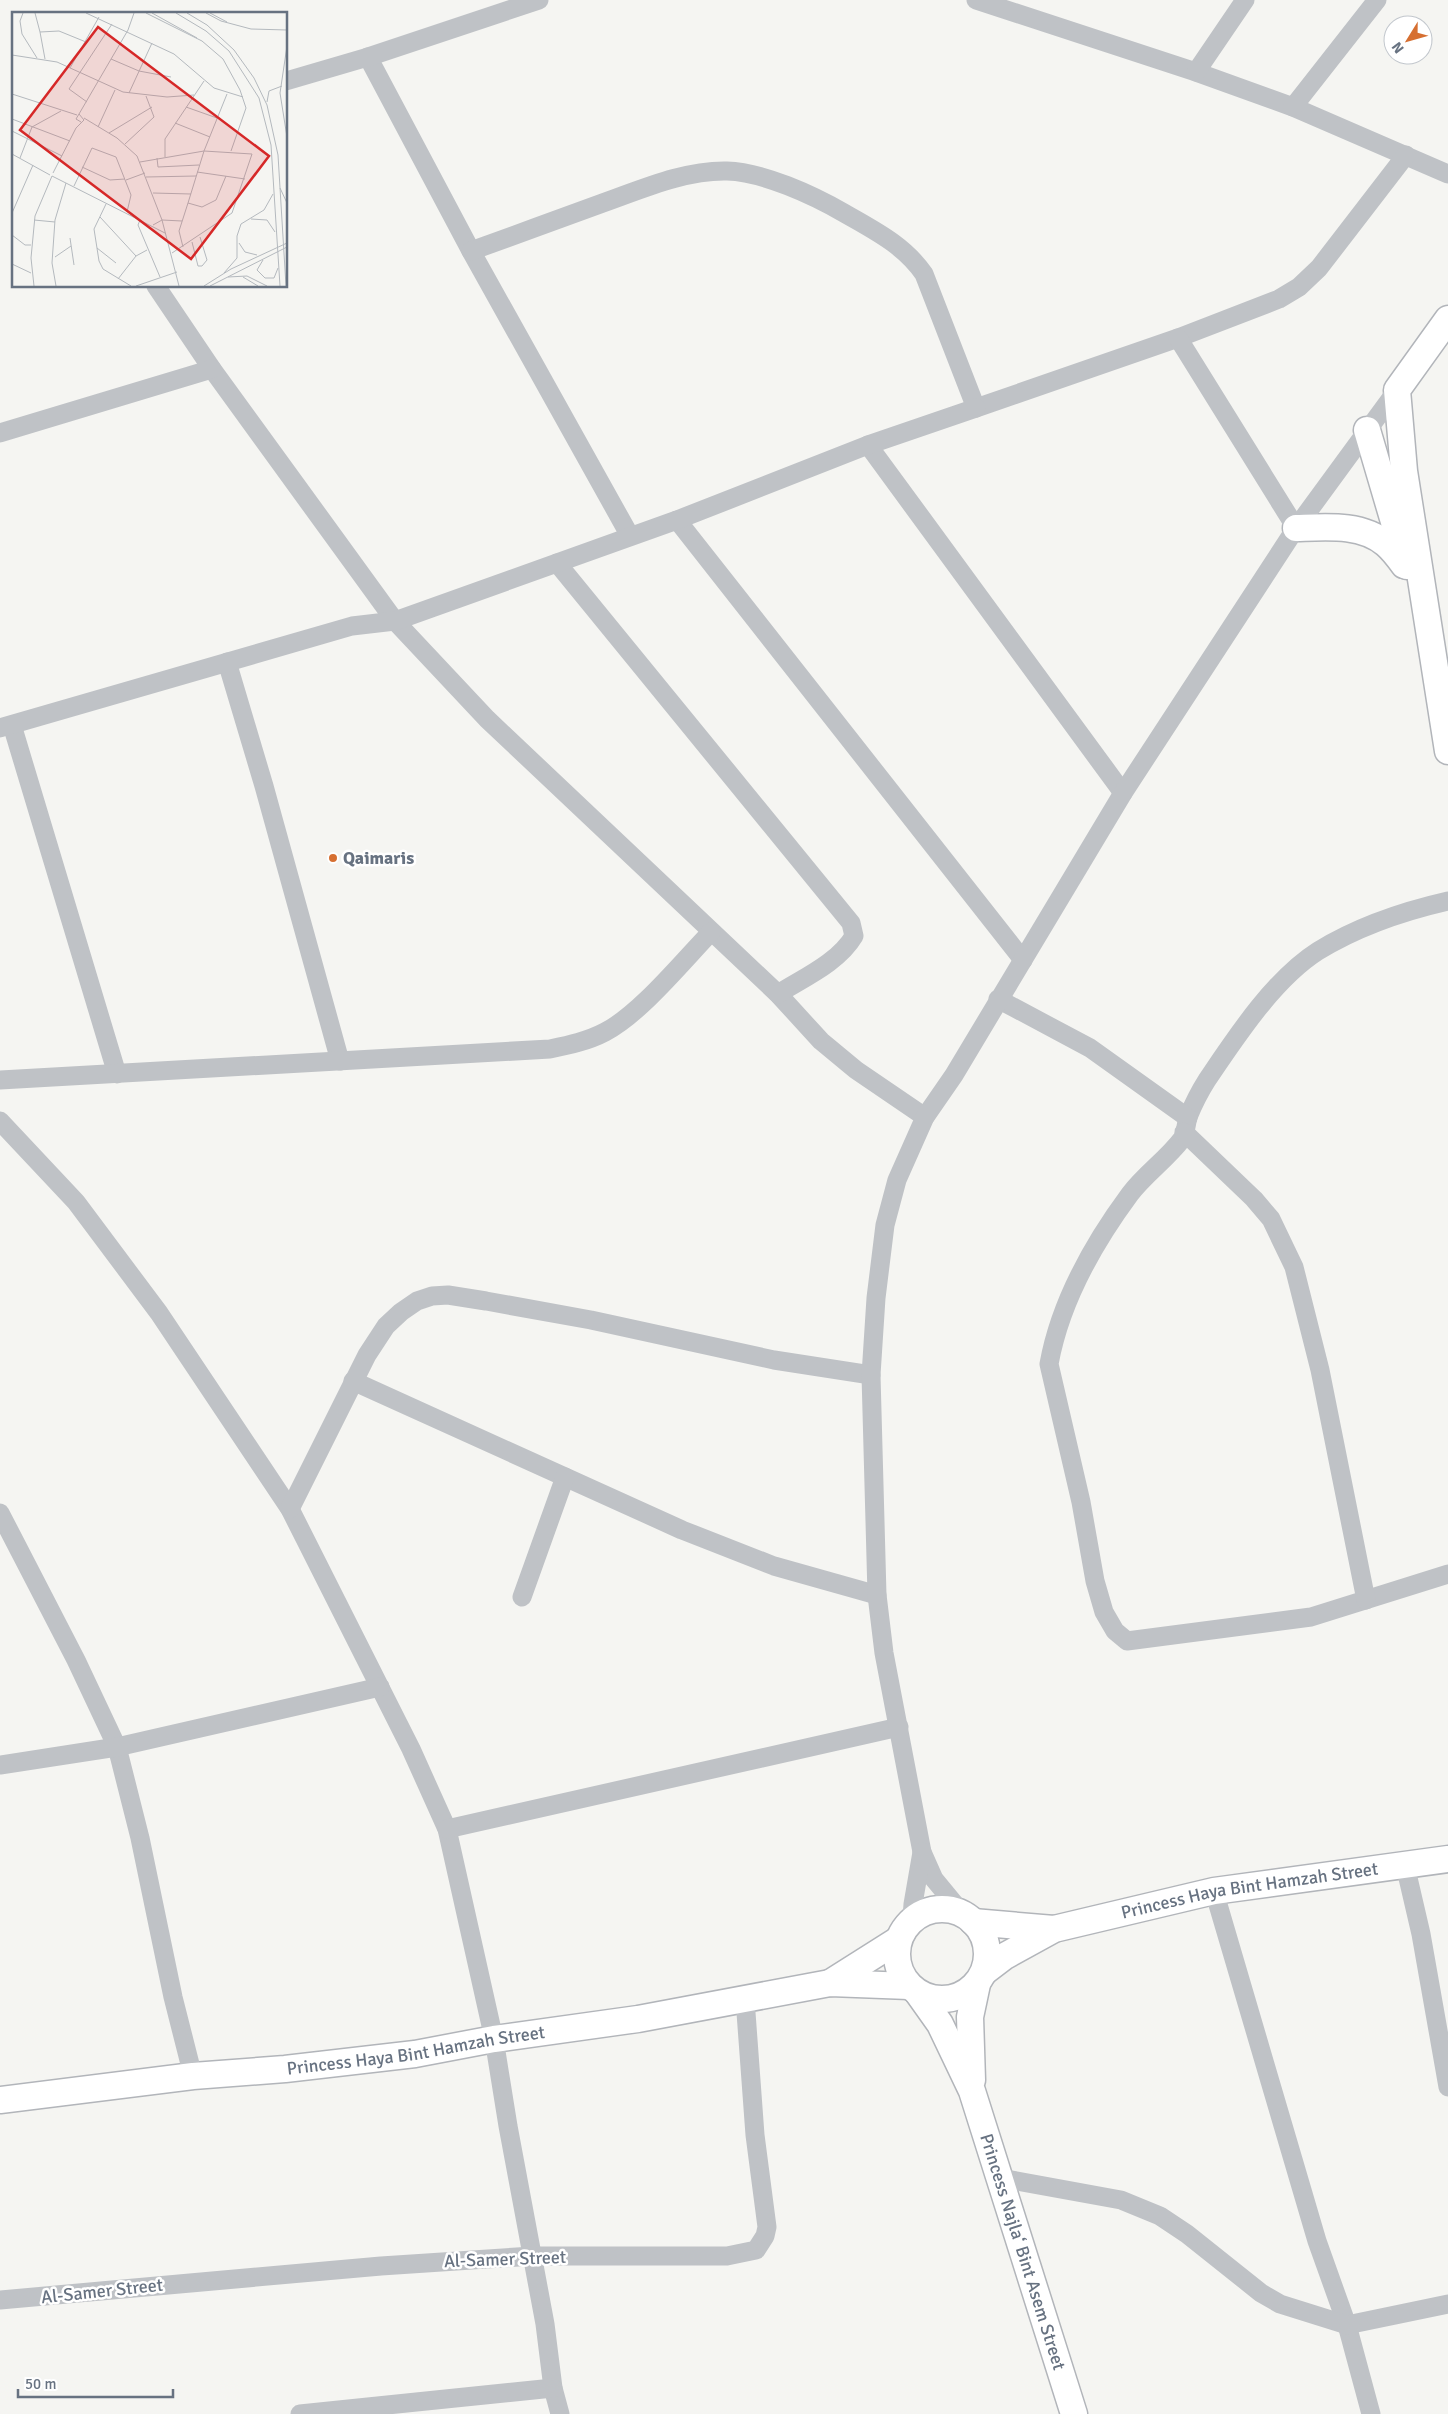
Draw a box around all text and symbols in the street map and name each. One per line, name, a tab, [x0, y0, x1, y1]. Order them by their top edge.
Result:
inset map	[12, 12, 288, 288]
north arrow	[1383, 15, 1433, 65]
text: N	[1388, 39, 1408, 57]
place label: Qaimaris	[343, 847, 414, 869]
marker: Qaimaris	[327, 852, 339, 864]
street label: Princess Haya Bint Hamzah Street	[1119, 1858, 1379, 1924]
street label: Princess Haya Bint Hamzah Street	[286, 2021, 546, 2080]
street label: Princess Najla‘ Bint Asem Street	[975, 2131, 1070, 2373]
street label: Al-Samer Street	[444, 2246, 566, 2272]
street label: Al-Samer Street	[40, 2274, 164, 2308]
scale bar	[18, 2366, 172, 2398]
text: 50 m	[25, 2375, 56, 2393]

